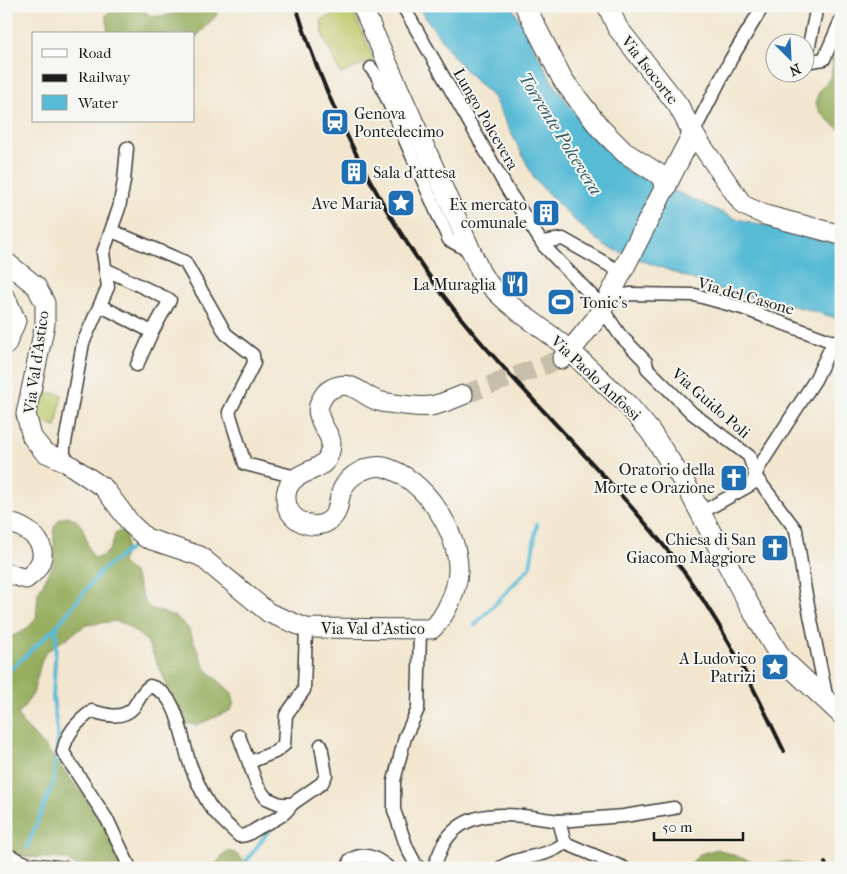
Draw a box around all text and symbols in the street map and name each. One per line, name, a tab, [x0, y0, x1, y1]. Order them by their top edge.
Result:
street label: Via Isocorte	[617, 31, 683, 108]
legend	[32, 32, 195, 122]
north arrow	[764, 32, 814, 82]
text: Road	[78, 44, 112, 62]
text: N	[786, 59, 803, 79]
street label: Lungo Polcevera	[449, 65, 523, 174]
text: Railway	[78, 68, 131, 86]
water label: Torrente Polcevera	[514, 69, 606, 199]
text: Water	[77, 94, 118, 112]
place label: Genova Pontedecimo	[354, 104, 444, 141]
station icon: Genova Pontedecimo	[320, 107, 350, 137]
building icon: Sala d'attesa	[339, 157, 369, 187]
place label: Sala d'attesa	[373, 163, 457, 182]
place icon: Ave Maria	[386, 188, 416, 218]
place label: Ave Maria	[311, 194, 383, 213]
place label: Ex mercato comunale	[449, 195, 527, 232]
building icon: Ex mercato comunale	[531, 198, 561, 228]
restaurant icon: La Muraglia	[500, 269, 530, 299]
street label: Via del Casone	[695, 273, 797, 319]
place label: La Muraglia	[413, 275, 497, 294]
sports icon: Tonic's	[546, 287, 576, 317]
place label: Tonic's	[580, 293, 628, 312]
street label: Via Val d'Astico	[19, 309, 53, 416]
street label: Via Paolo Anfossi	[546, 331, 645, 425]
street label: Via Guido Poli	[667, 363, 754, 442]
place label: Oratorio della Morte e Orazione	[594, 460, 716, 497]
church icon: Oratorio della Morte e Orazione	[719, 463, 749, 493]
place label: Chiesa di San Giacomo Maggiore	[626, 530, 757, 567]
church icon: Chiesa di San Giacomo Maggiore	[760, 533, 790, 563]
street label: Via Val d'Astico	[320, 619, 425, 638]
place label: A Ludovico Patrizi	[678, 649, 756, 686]
place icon: A Ludovico Patrizi	[760, 652, 790, 682]
scale bar	[654, 809, 743, 841]
text: 50 m	[662, 818, 693, 836]

